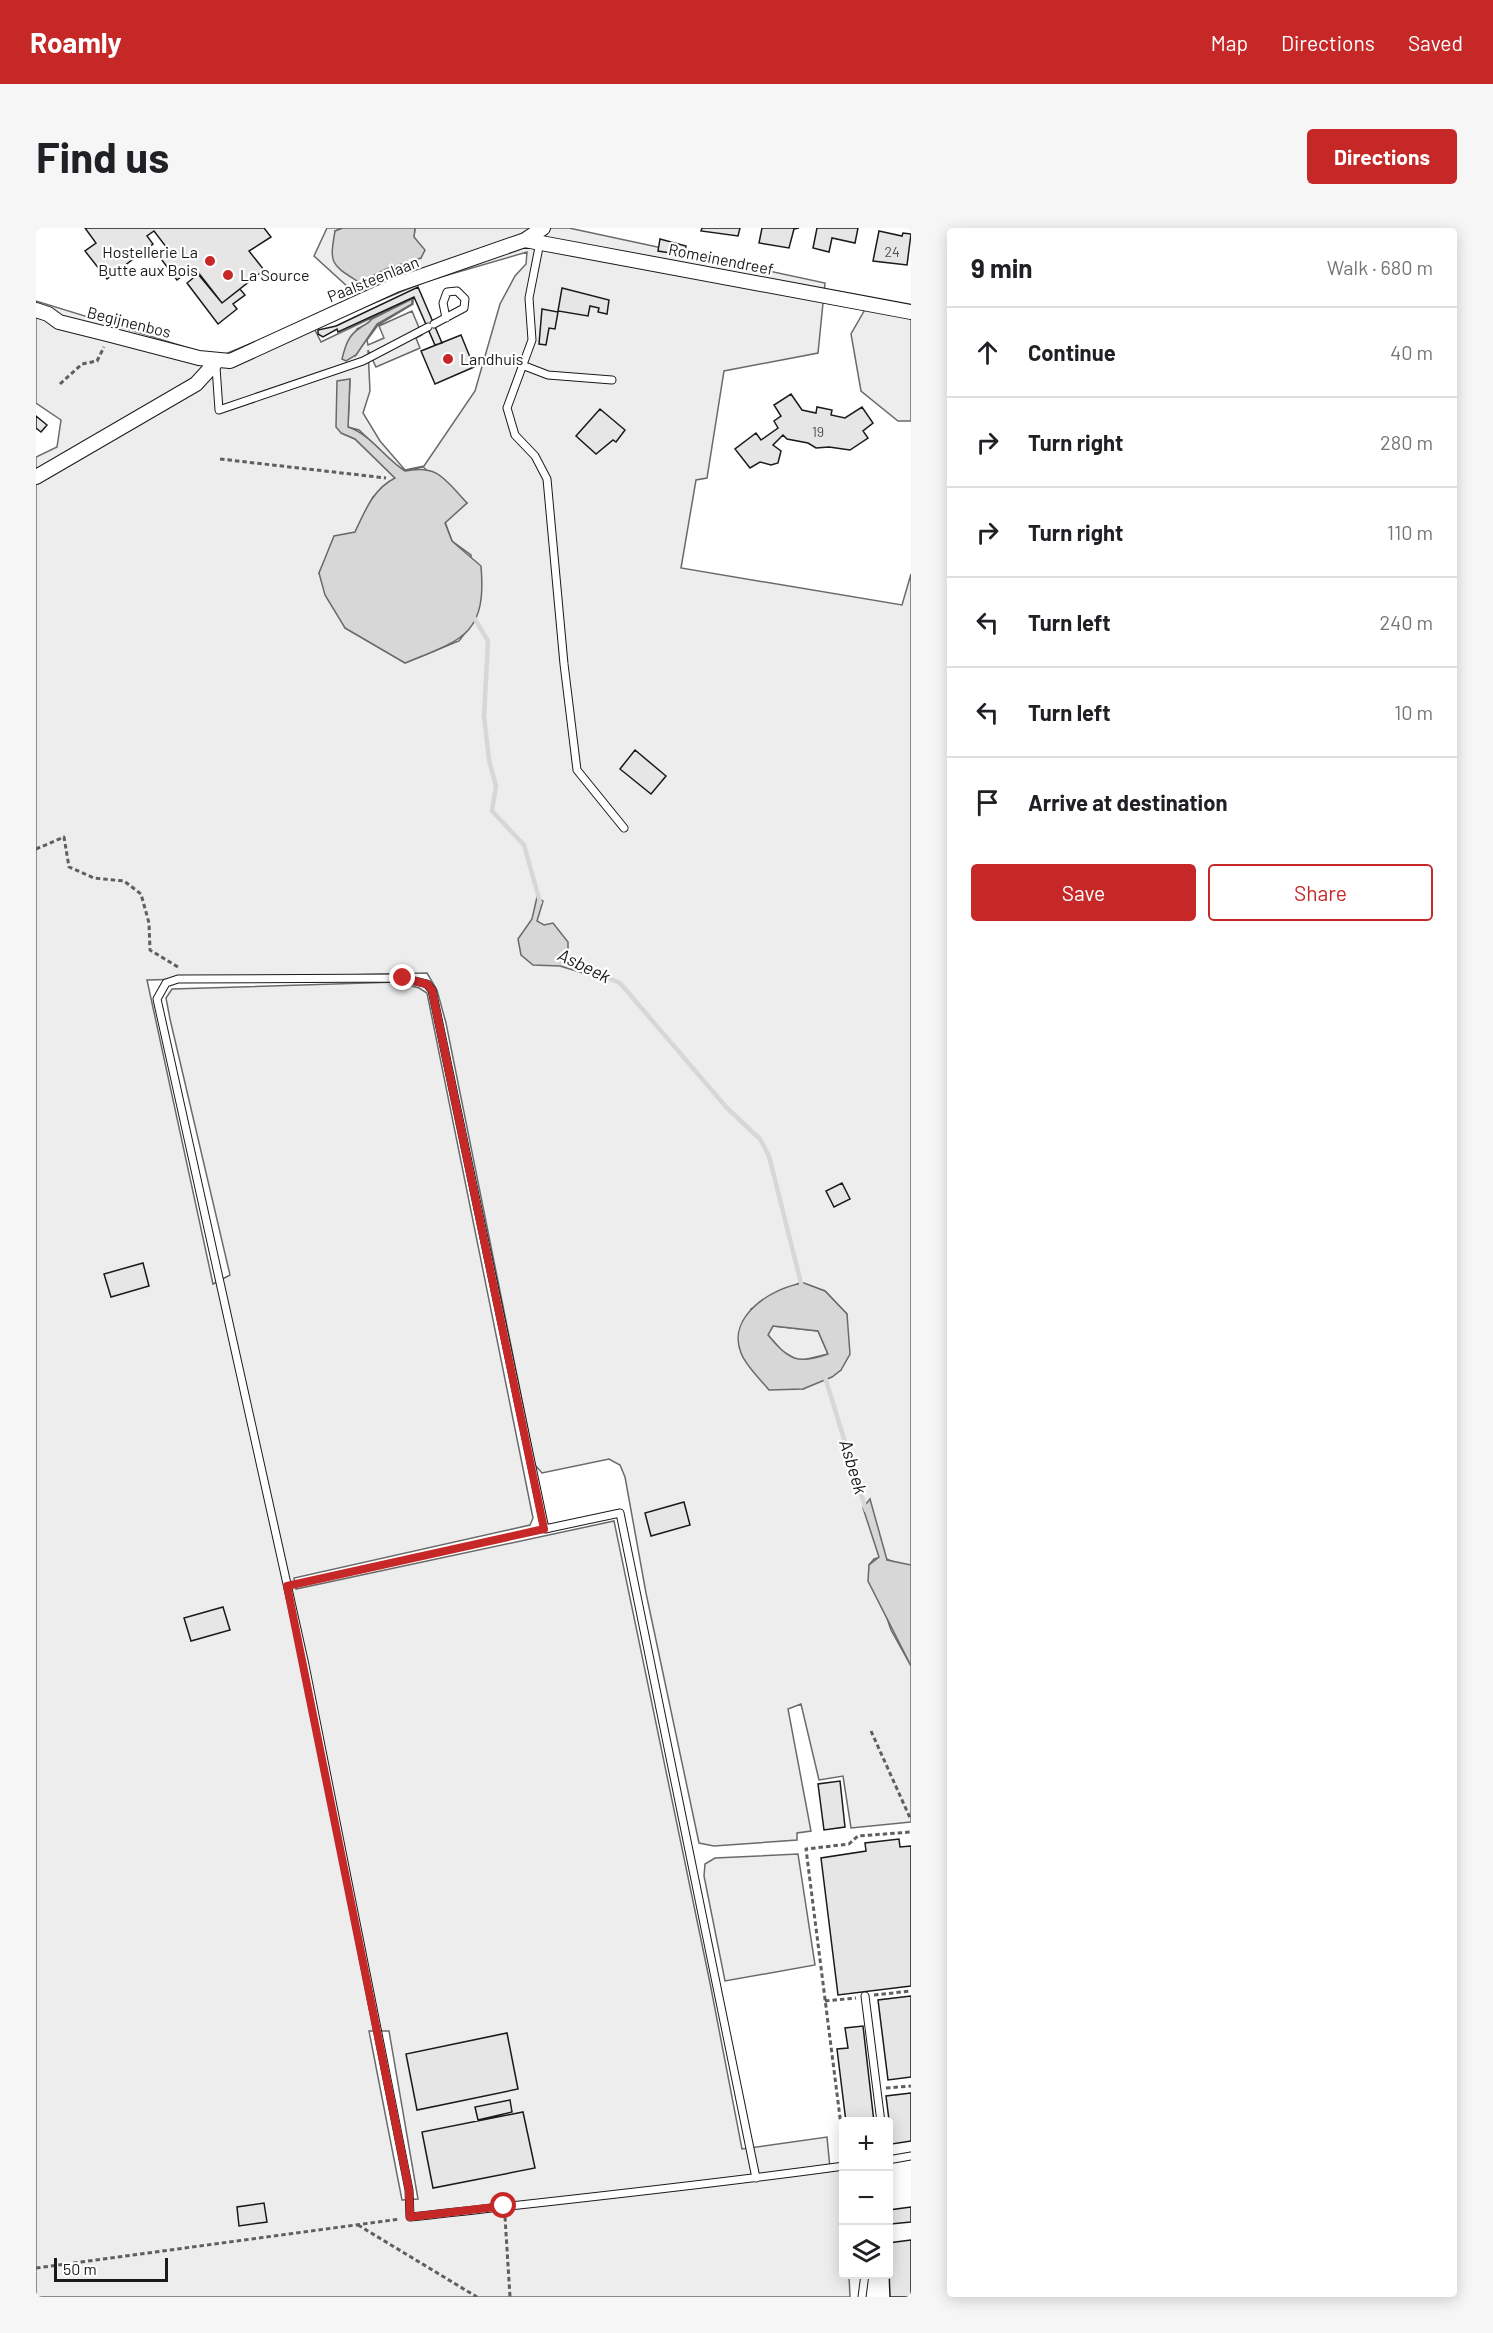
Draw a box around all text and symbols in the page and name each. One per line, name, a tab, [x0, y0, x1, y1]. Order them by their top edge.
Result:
text: Roamly	[30, 25, 122, 59]
text: Map	[1211, 30, 1248, 55]
text: Directions	[1281, 30, 1375, 55]
text: Saved	[1408, 30, 1463, 55]
button: Directions	[1307, 129, 1457, 184]
text: Find us	[36, 131, 169, 181]
street label: Romeinendreef	[667, 239, 776, 278]
place label: Hostellerie La Butte aux Bois	[98, 242, 198, 279]
house number: 24	[884, 243, 900, 260]
street label: Paalsteenlaan	[324, 252, 421, 306]
text: 9 min	[971, 252, 1033, 283]
marker: Hostellerie La Butte aux Bois	[203, 254, 217, 268]
text: Walk · 680 m	[1327, 255, 1433, 279]
place label: La Source	[240, 265, 310, 284]
marker: La Source	[221, 268, 235, 282]
street label: Begijnenbos	[85, 302, 173, 341]
icon: ahead	[971, 336, 1004, 369]
text: Continue	[1028, 339, 1116, 365]
text: 40 m	[1390, 340, 1433, 364]
place label: Landhuis	[460, 349, 524, 368]
marker: Landhuis	[441, 352, 455, 366]
house number: 19	[812, 423, 824, 440]
icon: right	[971, 426, 1004, 459]
text: Turn right	[1028, 429, 1123, 455]
text: 280 m	[1380, 430, 1433, 454]
icon: right	[971, 516, 1004, 549]
text: Turn right	[1028, 519, 1123, 545]
text: 110 m	[1387, 520, 1433, 544]
icon: left	[971, 606, 1004, 639]
text: Turn left	[1028, 609, 1111, 635]
text: 240 m	[1379, 610, 1433, 634]
icon: left	[971, 696, 1004, 729]
text: Turn left	[1028, 699, 1111, 725]
text: 10 m	[1394, 700, 1433, 724]
icon: arrive	[971, 786, 1004, 819]
text: Arrive at destination	[1028, 789, 1227, 815]
button: Save	[971, 864, 1196, 921]
button: Share	[1208, 864, 1433, 921]
water label: Asbeek	[555, 943, 615, 987]
route end	[389, 964, 415, 990]
water label: Asbeek	[835, 1437, 873, 1497]
map controls	[839, 2117, 893, 2279]
button: +	[839, 2117, 893, 2171]
button: −	[839, 2171, 893, 2225]
route start	[490, 2192, 516, 2218]
button: layers	[839, 2225, 893, 2279]
scale bar	[54, 2255, 168, 2282]
text: 50 m	[63, 2259, 97, 2278]

